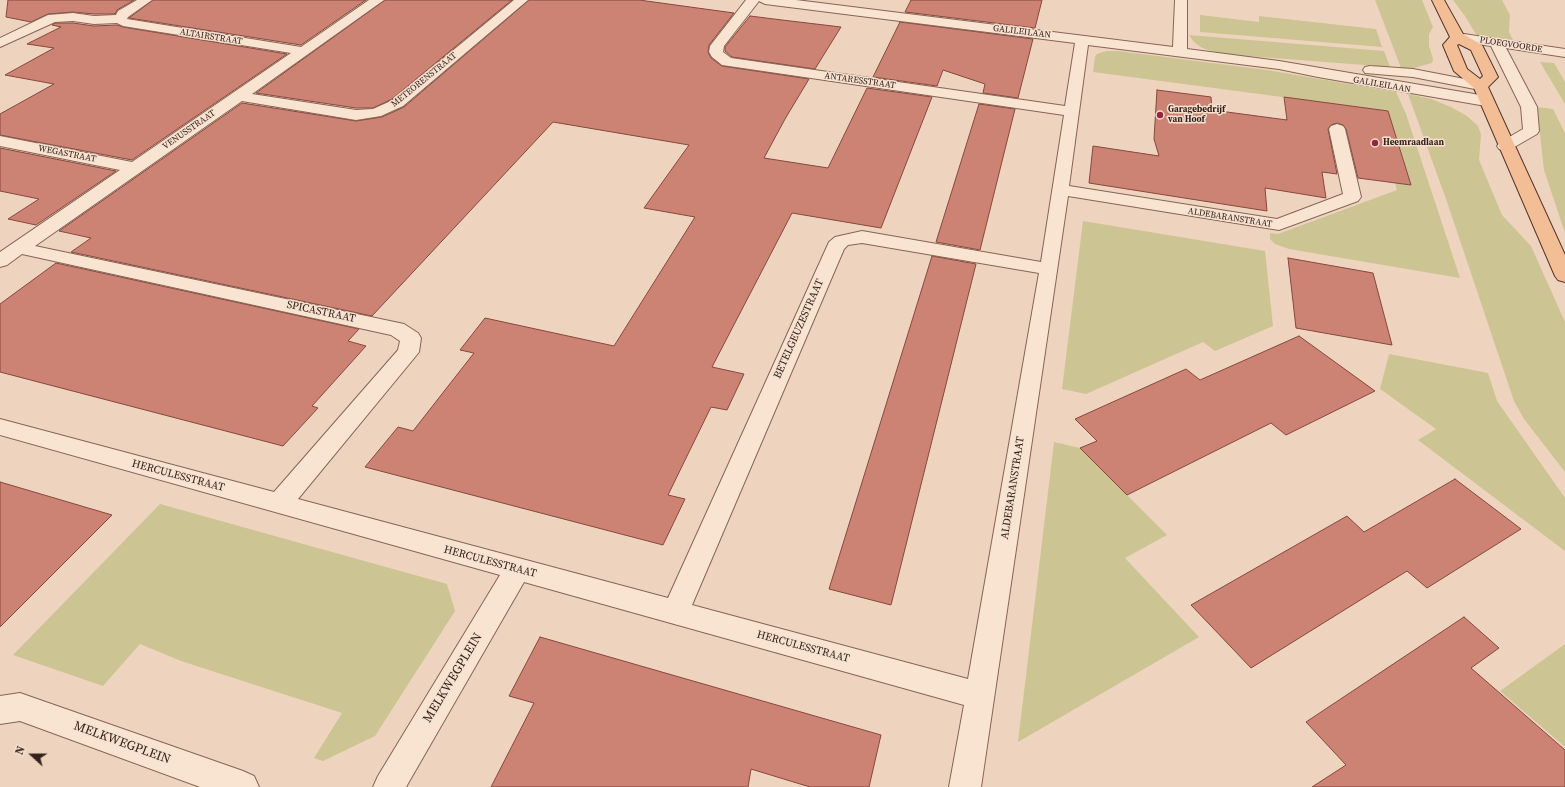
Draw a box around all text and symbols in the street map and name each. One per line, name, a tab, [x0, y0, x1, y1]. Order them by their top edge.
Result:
street label: GALILEILAAN	[992, 23, 1052, 41]
street label: ALTAIRSTRAAT	[179, 27, 243, 47]
street label: PLOEGVOORDE	[1479, 35, 1543, 55]
street label: METEORENSTRAAT	[389, 50, 459, 110]
street label: ANTARESSTRAAT	[824, 71, 896, 91]
street label: GALILEILAAN	[1352, 75, 1412, 95]
place label: Garagebedrijf van Hoof	[1168, 105, 1225, 126]
street label: VENUSSTRAAT	[161, 108, 217, 152]
marker: Garagebedrijf van Hoof	[1155, 110, 1165, 120]
marker: Heemraadlaan	[1370, 138, 1380, 148]
place label: Heemraadlaan	[1383, 138, 1444, 148]
street label: WEGASTRAAT	[37, 143, 97, 165]
street label: ALDEBARANSTRAAT	[1187, 206, 1273, 230]
street label: BETELGEUZESTRAAT	[771, 277, 827, 381]
street label: SPICASTRAAT	[285, 298, 357, 326]
street label: ALDEBARANSTRAAT	[998, 436, 1028, 540]
street label: HERCULESSTRAAT	[130, 457, 226, 495]
street label: HERCULESSTRAAT	[442, 543, 538, 581]
street label: HERCULESSTRAAT	[755, 628, 851, 666]
street label: MELKWEGPLEIN	[420, 630, 486, 726]
street label: MELKWEGPLEIN	[71, 718, 173, 768]
north arrow	[12, 735, 52, 775]
text: N	[12, 744, 29, 757]

